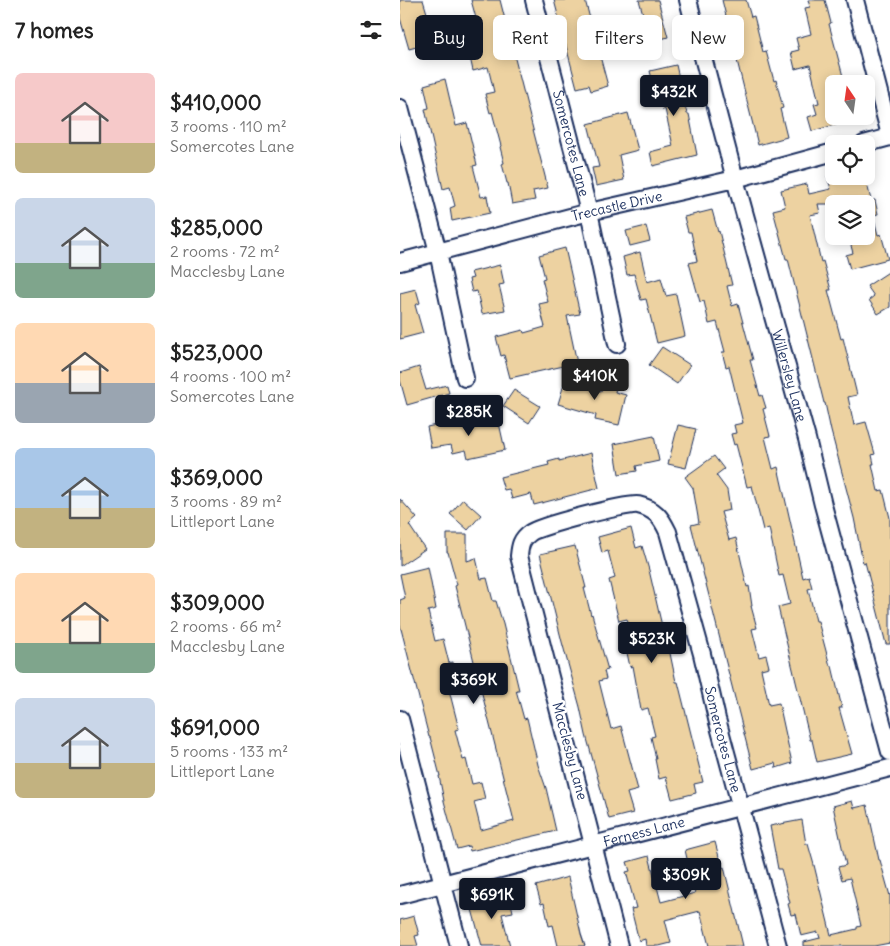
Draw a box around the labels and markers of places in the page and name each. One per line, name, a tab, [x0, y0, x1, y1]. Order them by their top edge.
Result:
pin: $432K	[639, 74, 709, 117]
pin: $410K	[560, 358, 630, 401]
pin: $285K	[434, 394, 504, 437]
pin: $523K	[617, 622, 687, 664]
pin: $369K	[439, 662, 509, 705]
pin: $309K	[651, 858, 721, 900]
pin: $691K	[457, 878, 527, 920]

